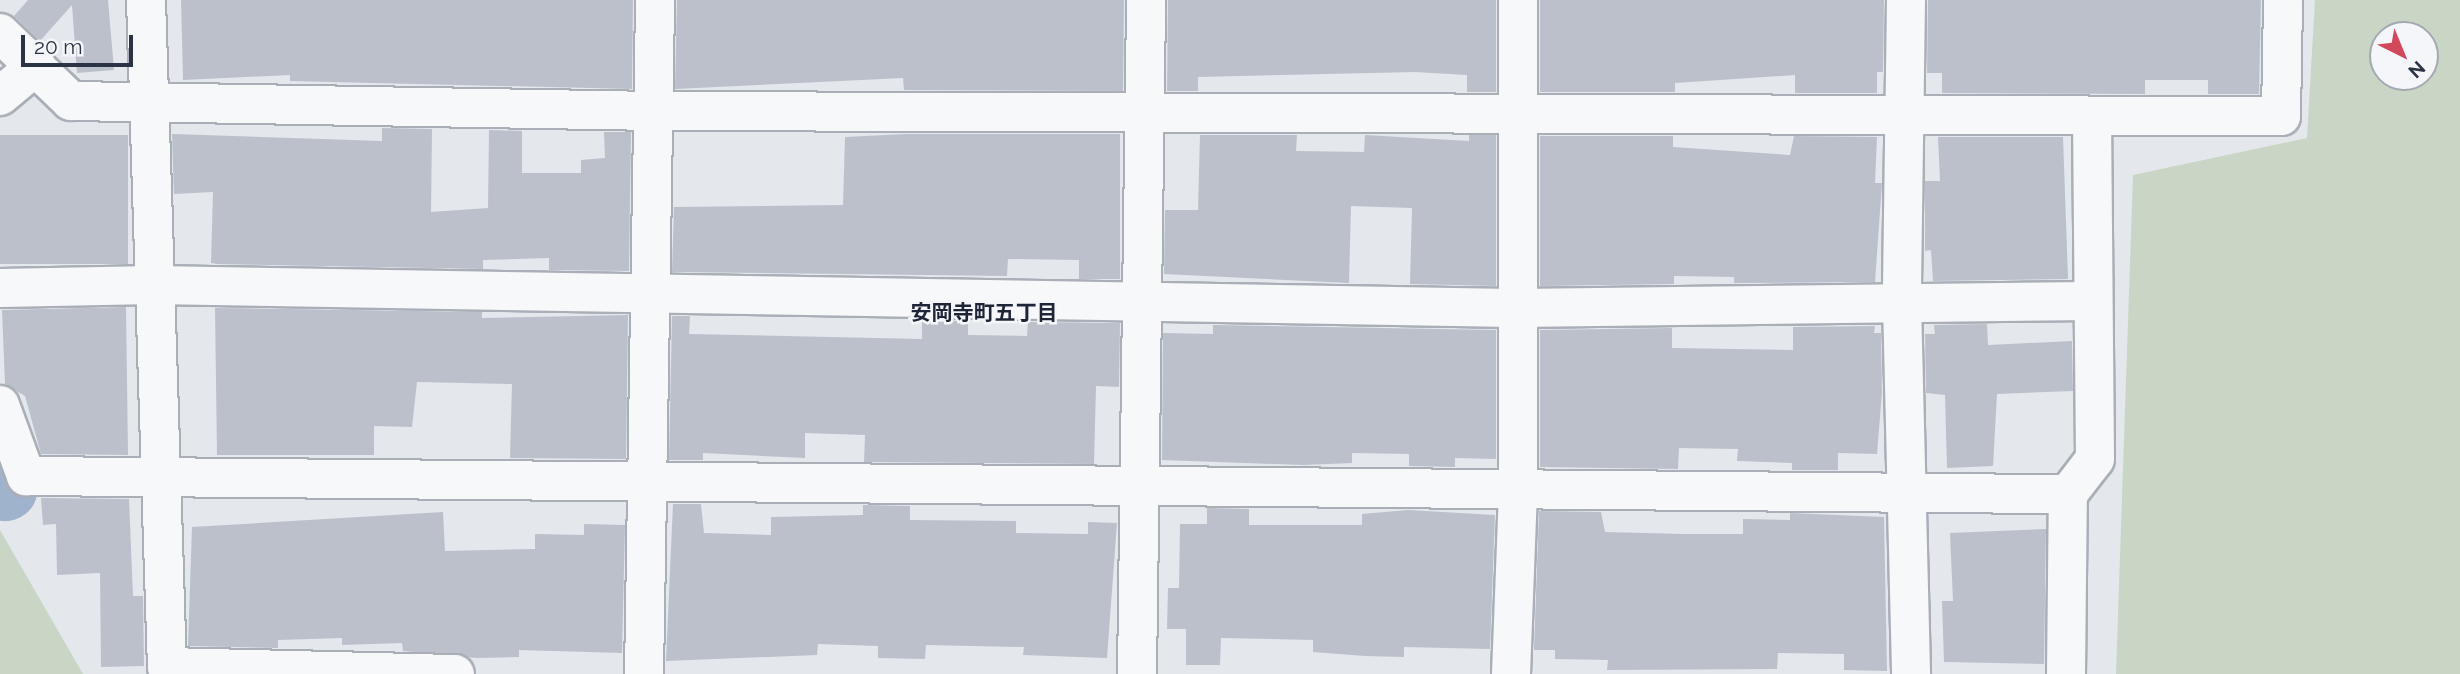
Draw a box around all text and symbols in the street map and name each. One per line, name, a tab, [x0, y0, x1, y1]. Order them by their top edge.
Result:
scale bar	[24, 21, 136, 65]
north arrow	[2369, 21, 2439, 91]
text: 20 m	[34, 34, 82, 59]
text: N	[2404, 57, 2430, 83]
district label: 安岡寺町五丁目	[911, 300, 1057, 326]

